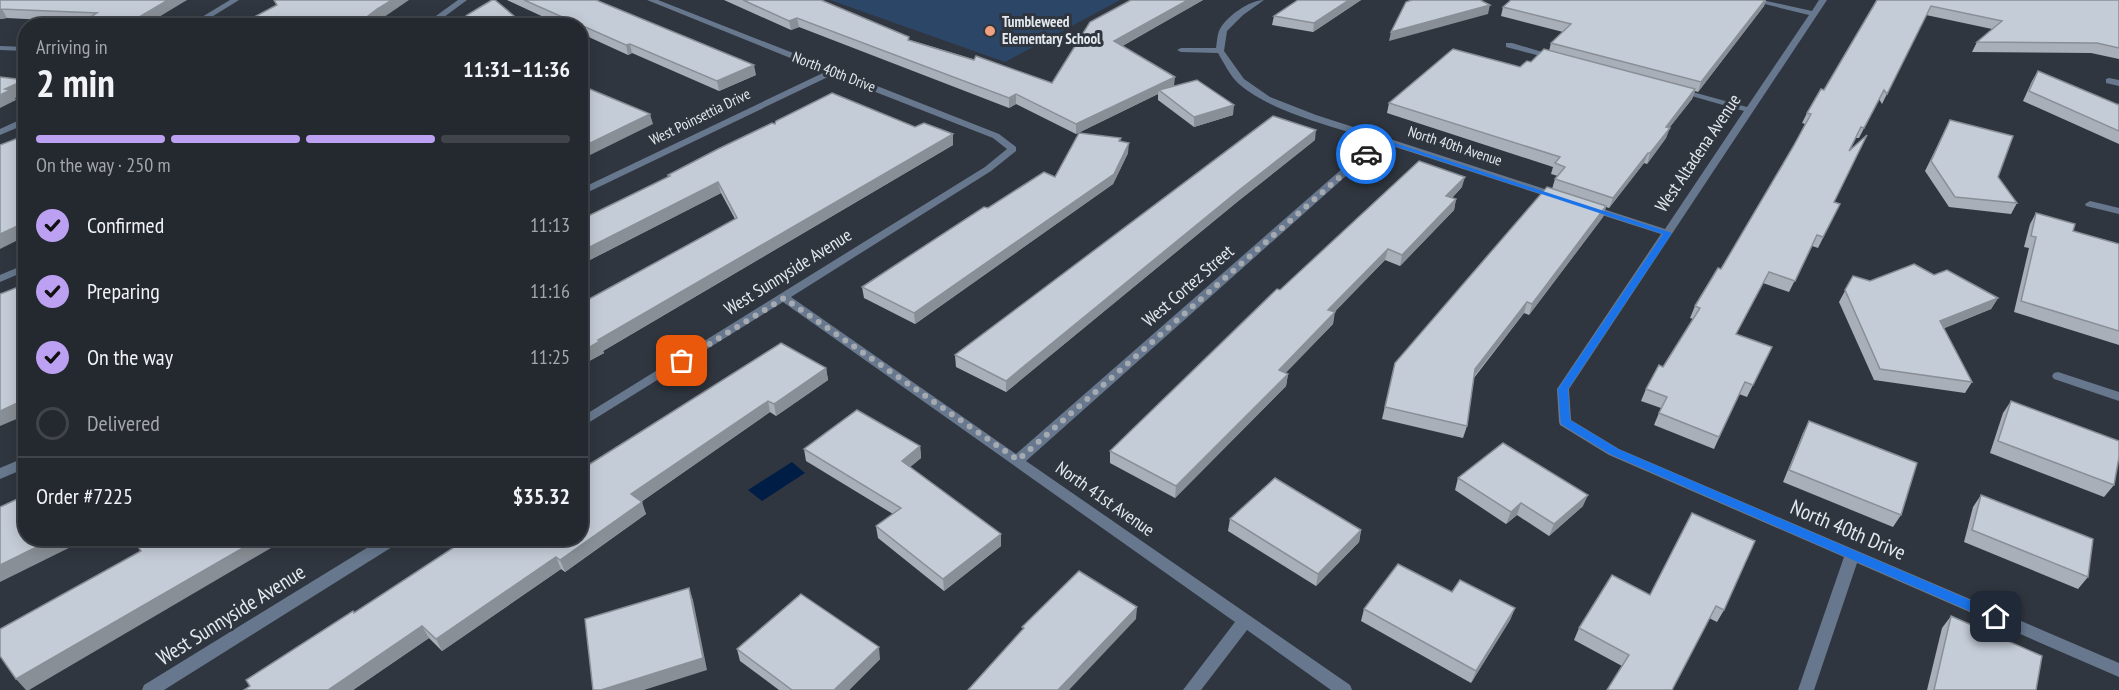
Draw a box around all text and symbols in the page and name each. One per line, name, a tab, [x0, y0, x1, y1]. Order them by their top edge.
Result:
place label: Tumbleweed Elementary School	[1002, 12, 1101, 48]
marker: Tumbleweed Elementary School	[983, 24, 997, 38]
text: Arriving in	[36, 34, 108, 60]
street label: North 40th Drive	[790, 47, 878, 96]
text: 11:31–11:36	[463, 55, 570, 83]
text: 2 min	[36, 57, 115, 108]
street label: West Poinsettia Drive	[646, 84, 753, 149]
street label: West Altadena Avenue	[1650, 89, 1746, 216]
street label: North 40th Avenue	[1406, 121, 1505, 170]
courier	[1336, 124, 1396, 184]
icon: car	[1350, 138, 1383, 171]
text: On the way · 250 m	[36, 152, 171, 178]
icon: check	[36, 209, 69, 242]
text: Confirmed	[87, 211, 164, 239]
text: 11:13	[530, 212, 570, 238]
street label: West Sunnyside Avenue	[720, 223, 856, 320]
street label: West Cortez Street	[1137, 240, 1238, 332]
icon: check	[36, 275, 69, 308]
text: Preparing	[87, 277, 160, 305]
text: 11:16	[530, 278, 570, 304]
pin	[656, 335, 707, 386]
icon: check	[36, 341, 69, 374]
text: On the way	[87, 343, 173, 371]
text: 11:25	[530, 344, 570, 370]
icon: bag	[665, 344, 698, 377]
text: Delivered	[87, 409, 160, 437]
street label: North 41st Avenue	[1051, 456, 1159, 541]
text: Order #7225	[36, 482, 133, 510]
text: $35.32	[513, 482, 570, 510]
street label: North 40th Drive	[1786, 493, 1910, 566]
street label: West Sunnyside Avenue	[151, 558, 310, 671]
pin	[1970, 591, 2021, 642]
icon: home	[1979, 600, 2012, 633]

